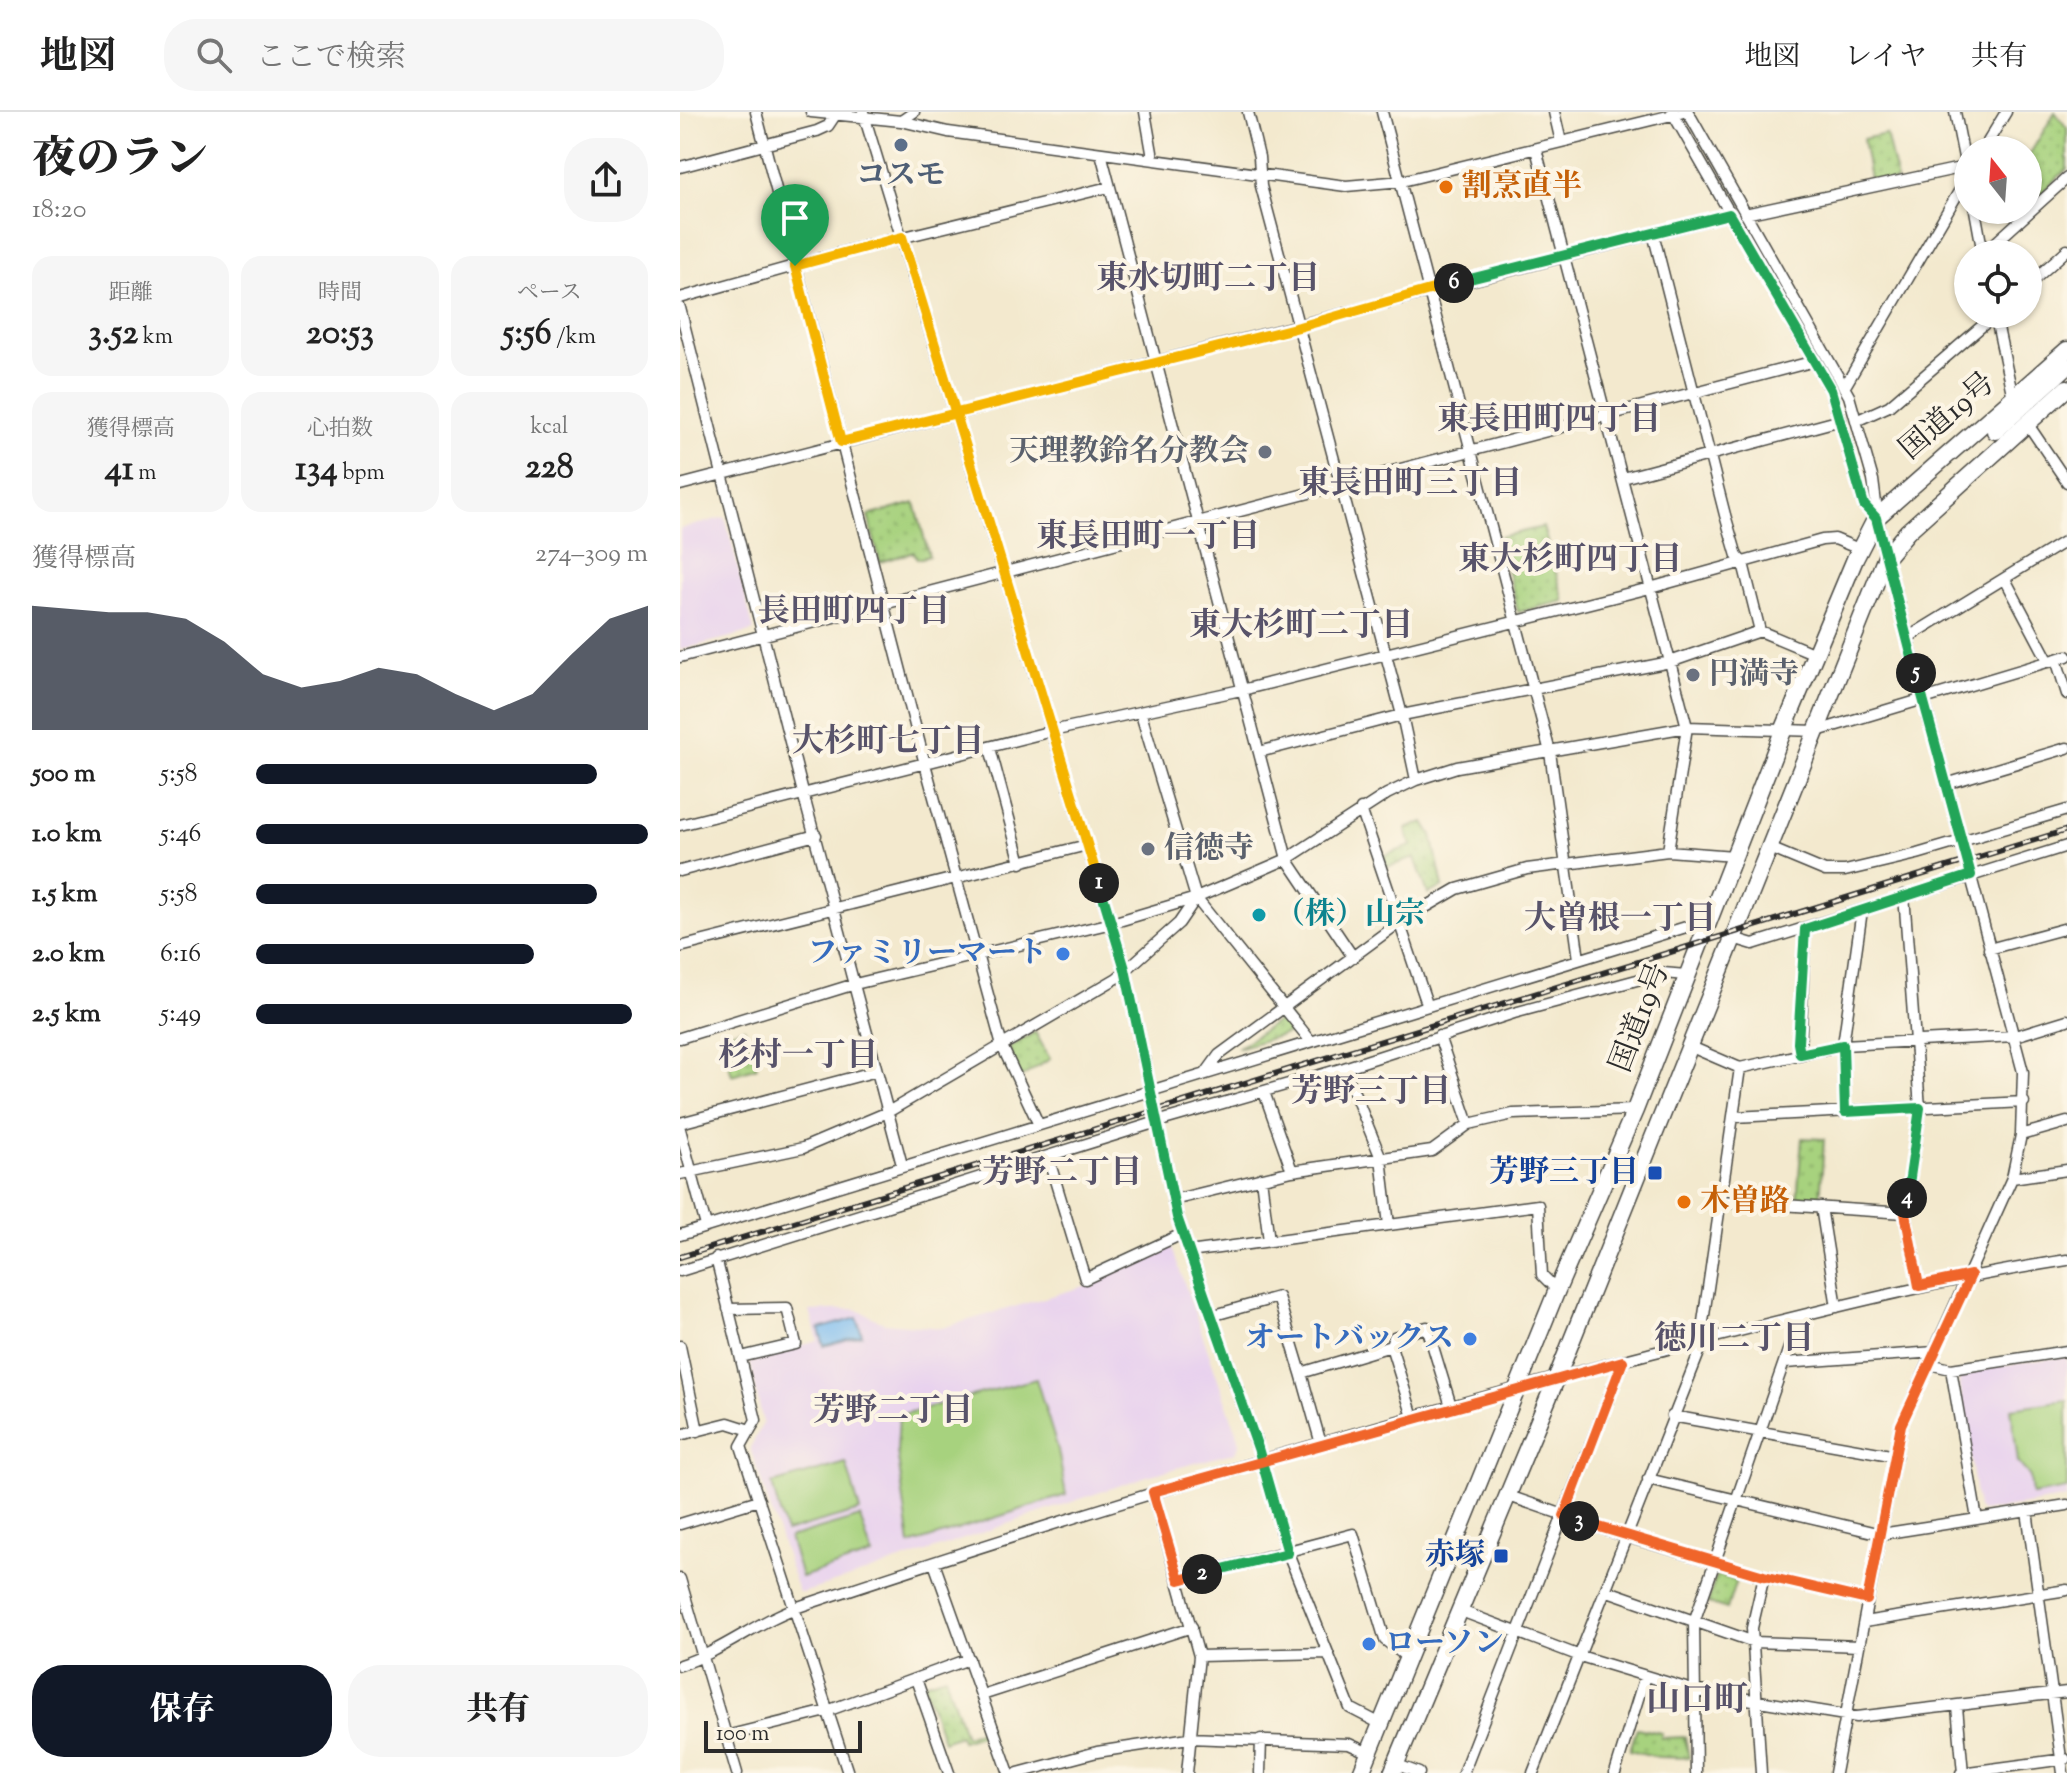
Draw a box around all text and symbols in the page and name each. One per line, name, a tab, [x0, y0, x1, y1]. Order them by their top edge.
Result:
search box	[164, 19, 724, 91]
text: 地図	[40, 32, 116, 86]
icon: search	[192, 33, 236, 77]
text: ここで検索	[256, 37, 406, 80]
text: 地図	[1744, 38, 1800, 78]
text: レイヤ	[1844, 38, 1927, 78]
text: 共有	[1971, 38, 2027, 78]
text: 夜のラン	[32, 130, 208, 193]
marker: コスモ	[892, 136, 910, 154]
north arrow	[1954, 136, 2042, 224]
map controls	[1954, 136, 2042, 328]
button: share	[564, 138, 648, 222]
place label: コスモ	[856, 155, 946, 198]
place label: 割烹直半	[1462, 166, 1582, 209]
marker: 割烹直半	[1437, 178, 1455, 196]
pin	[761, 184, 829, 266]
text: 18:20	[32, 192, 87, 229]
icon: arrive	[773, 196, 817, 240]
button: locate	[1954, 240, 2042, 328]
district label: 東水切町二丁目	[1096, 257, 1320, 303]
pin: 6	[1434, 263, 1474, 303]
text: 6	[1449, 267, 1459, 299]
text: 距離	[109, 278, 153, 310]
text: 時間	[318, 278, 362, 310]
text: ペース	[517, 278, 582, 310]
text: 3.52	[88, 310, 138, 359]
text: 20:53	[306, 310, 374, 359]
text: 5:56	[503, 310, 552, 359]
text: km	[138, 322, 173, 354]
text: /km	[552, 322, 596, 354]
street label: 国道19号	[1891, 363, 2005, 471]
district label: 東長田町四丁目	[1437, 398, 1661, 444]
text: kcal	[530, 412, 568, 444]
text: 獲得標高	[87, 414, 175, 446]
text: 心拍数	[307, 414, 373, 446]
place label: 天理教鈴名分教会	[1009, 431, 1249, 474]
marker: 天理教鈴名分教会	[1256, 443, 1274, 461]
text: 228	[525, 444, 574, 493]
text: 41	[105, 446, 134, 495]
text: 134	[295, 446, 338, 495]
text: m	[134, 458, 156, 490]
text: bpm	[338, 458, 385, 490]
district label: 東長田町三丁目	[1298, 462, 1522, 508]
district label: 東長田町一丁目	[1036, 515, 1260, 561]
text: 274–309 m	[535, 536, 648, 573]
district label: 東大杉町四丁目	[1458, 538, 1682, 584]
text: 獲得標高	[32, 541, 136, 578]
district label: 長田町四丁目	[758, 590, 950, 636]
district label: 東大杉町二丁目	[1189, 604, 1413, 650]
pin: 5	[1896, 653, 1936, 693]
place label: 円満寺	[1709, 654, 1799, 697]
text: 5	[1912, 657, 1920, 689]
marker: 円満寺	[1684, 666, 1702, 684]
district label: 大杉町七丁目	[792, 720, 984, 766]
text: 500 m	[32, 756, 95, 793]
text: 5:58	[160, 756, 198, 793]
text: 1.0 km	[32, 816, 102, 853]
text: 5:46	[160, 816, 201, 853]
place label: 信徳寺	[1164, 828, 1254, 871]
marker: 信徳寺	[1139, 840, 1157, 858]
pin: 1	[1079, 863, 1119, 903]
text: 1	[1095, 867, 1103, 899]
text: 1.5 km	[32, 876, 98, 913]
text: 5:58	[160, 876, 198, 913]
place label: （株）山宗	[1275, 894, 1425, 937]
district label: 大曽根一丁目	[1524, 897, 1716, 943]
marker: （株）山宗	[1250, 906, 1268, 924]
place label: ファミリーマート	[808, 933, 1047, 976]
text: 2.0 km	[32, 936, 105, 973]
text: 6:16	[160, 936, 201, 973]
marker: ファミリーマート	[1054, 945, 1072, 963]
street label: 国道19号	[1600, 957, 1682, 1079]
text: 2.5 km	[32, 996, 101, 1033]
text: 5:49	[160, 996, 201, 1033]
district label: 杉村一丁目	[718, 1034, 878, 1080]
district label: 芳野三丁目	[1291, 1070, 1451, 1116]
district label: 芳野二丁目	[982, 1151, 1142, 1197]
place label: 芳野三丁目	[1489, 1152, 1639, 1195]
marker: 芳野三丁目	[1646, 1164, 1664, 1182]
pin: 4	[1887, 1178, 1927, 1218]
place label: 木曽路	[1700, 1181, 1790, 1224]
text: 4	[1901, 1182, 1913, 1214]
marker: 木曽路	[1675, 1193, 1693, 1211]
district label: 徳川二丁目	[1654, 1317, 1814, 1363]
place label: オートバックス	[1245, 1318, 1454, 1361]
marker: オートバックス	[1461, 1330, 1479, 1348]
district label: 芳野二丁目	[813, 1389, 973, 1435]
pin: 3	[1559, 1501, 1599, 1541]
text: 3	[1575, 1505, 1583, 1537]
place label: 赤塚	[1425, 1535, 1485, 1578]
marker: 赤塚	[1492, 1547, 1510, 1565]
pin: 2	[1182, 1554, 1222, 1594]
text: 2	[1197, 1558, 1207, 1590]
place label: ローソン	[1385, 1623, 1504, 1666]
marker: ローソン	[1360, 1635, 1378, 1653]
button: 保存	[32, 1665, 332, 1757]
button: 共有	[348, 1665, 648, 1757]
district label: 山口町	[1646, 1677, 1748, 1726]
scale bar	[704, 1717, 862, 1753]
text: 100 m	[716, 1719, 769, 1751]

